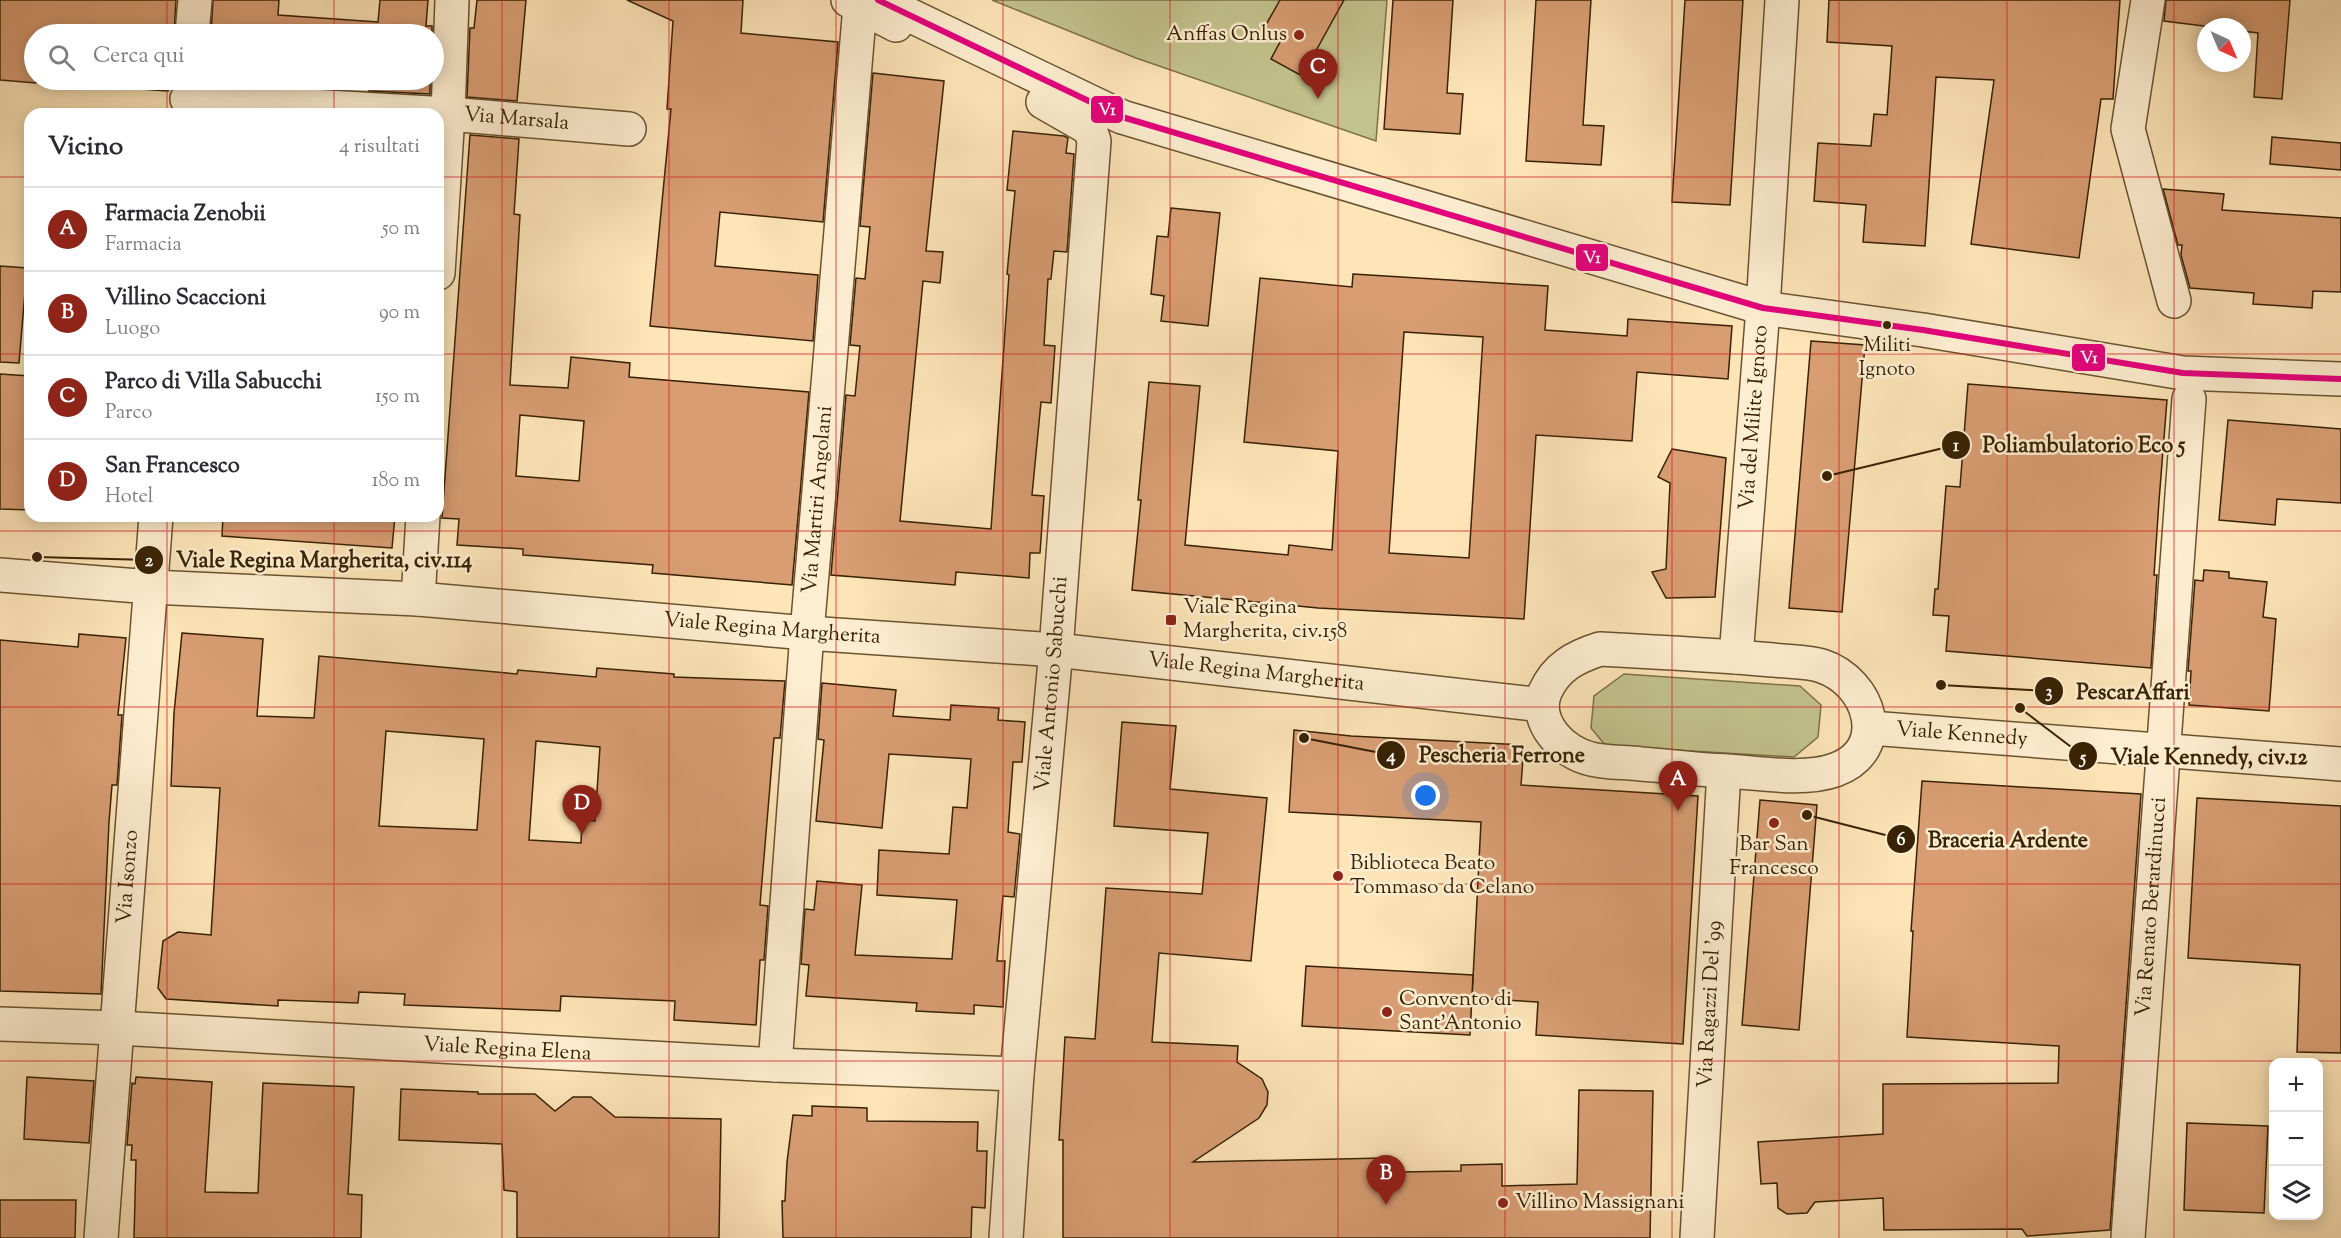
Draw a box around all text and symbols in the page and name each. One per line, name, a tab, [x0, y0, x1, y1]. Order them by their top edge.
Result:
north arrow	[2197, 18, 2251, 72]
place label: Anffas Onlus	[1166, 20, 1287, 50]
search box	[24, 24, 444, 90]
marker: Anffas Onlus	[1292, 28, 1306, 42]
icon: search	[45, 41, 78, 74]
text: Cerca qui	[93, 41, 184, 73]
pin: C	[1298, 50, 1338, 99]
line badge: V1	[1090, 95, 1124, 124]
street label: Via Marsala	[462, 100, 571, 139]
text: V1	[1098, 100, 1116, 123]
text: Vicino	[48, 129, 123, 166]
text: 4 risultati	[339, 133, 420, 162]
text: Farmacia Zenobii	[105, 199, 266, 231]
text: A	[59, 215, 76, 244]
text: 50 m	[382, 215, 420, 244]
text: Farmacia	[105, 231, 182, 260]
line badge: V1	[1575, 243, 1609, 272]
text: V1	[1583, 248, 1601, 271]
text: Villino Scaccioni	[105, 283, 266, 315]
text: B	[61, 299, 74, 328]
text: 90 m	[379, 299, 420, 328]
text: Luogo	[105, 315, 160, 344]
marker: Militi Ignoto	[1881, 319, 1893, 331]
street label: Via del Milite Ignoto	[1732, 324, 1777, 511]
place label: Militi Ignoto	[1859, 332, 1915, 385]
line badge: V1	[2071, 343, 2106, 372]
text: V1	[2080, 348, 2098, 371]
text: Parco di Villa Sabucchi	[105, 367, 322, 399]
text: C	[59, 383, 76, 412]
text: 150 m	[375, 383, 420, 412]
text: Parco	[105, 399, 152, 428]
street label: Via Martiri Angolani	[795, 404, 841, 595]
callout: Poliambulatorio Eco 5	[1941, 425, 2198, 465]
text: Poliambulatorio Eco 5	[1983, 431, 2186, 463]
text: 1	[1953, 434, 1960, 460]
text: San Francesco	[105, 451, 240, 483]
text: D	[60, 467, 75, 496]
text: 180 m	[372, 467, 420, 496]
text: Hotel	[105, 483, 153, 512]
callout: Viale Regina Margherita, civ.114	[134, 540, 484, 580]
text: Viale Regina Margherita, civ.114	[176, 546, 472, 578]
text: 2	[145, 549, 154, 575]
street label: Viale Antonio Sabucchi	[1028, 575, 1076, 793]
place label: Viale Regina Margherita, civ.158	[1183, 593, 1347, 647]
street label: Viale Regina Margherita	[662, 606, 882, 653]
marker: Viale Regina Margherita, civ.158	[1164, 613, 1178, 627]
street label: Viale Regina Margherita	[1146, 645, 1366, 700]
callout: PescarAffari	[2034, 671, 2201, 711]
text: PescarAffari	[2076, 678, 2191, 710]
text: 3	[2045, 680, 2053, 706]
street label: Viale Kennedy	[1895, 715, 2029, 755]
callout: Pescheria Ferrone	[1376, 735, 1597, 775]
callout: Viale Kennedy, civ.12	[2068, 736, 2319, 776]
text: Pescheria Ferrone	[1419, 741, 1585, 773]
text: Viale Kennedy, civ.12	[2110, 743, 2308, 775]
text: 4	[1385, 744, 1396, 770]
text: 5	[2078, 746, 2087, 772]
pin: A	[1658, 762, 1698, 811]
your location	[1411, 781, 1440, 810]
pin: D	[562, 786, 602, 835]
street label: Via Renato Berardinucci	[2129, 796, 2175, 1018]
marker: Bar San Francesco	[1767, 816, 1781, 830]
callout: Braceria Ardente	[1886, 819, 2100, 859]
text: Braceria Ardente	[1928, 826, 2088, 858]
text: 6	[1897, 828, 1906, 854]
street label: Via Isonzo	[110, 829, 147, 925]
place label: Bar San Francesco	[1729, 830, 1819, 884]
place label: Biblioteca Beato Tommaso da Celano	[1350, 849, 1534, 903]
marker: Biblioteca Beato Tommaso da Celano	[1331, 869, 1345, 883]
street label: Via Ragazzi Del '99	[1691, 920, 1730, 1089]
place label: Convento di Sant'Antonio	[1399, 985, 1521, 1039]
marker: Convento di Sant'Antonio	[1380, 1005, 1394, 1019]
street label: Viale Regina Elena	[422, 1030, 593, 1070]
map controls	[2269, 1058, 2323, 1220]
button: +	[2269, 1058, 2323, 1112]
button: −	[2269, 1112, 2323, 1166]
pin: B	[1366, 1156, 1406, 1205]
button: layers	[2269, 1166, 2323, 1220]
place label: Villino Massignani	[1515, 1188, 1685, 1218]
marker: Villino Massignani	[1496, 1196, 1510, 1210]

